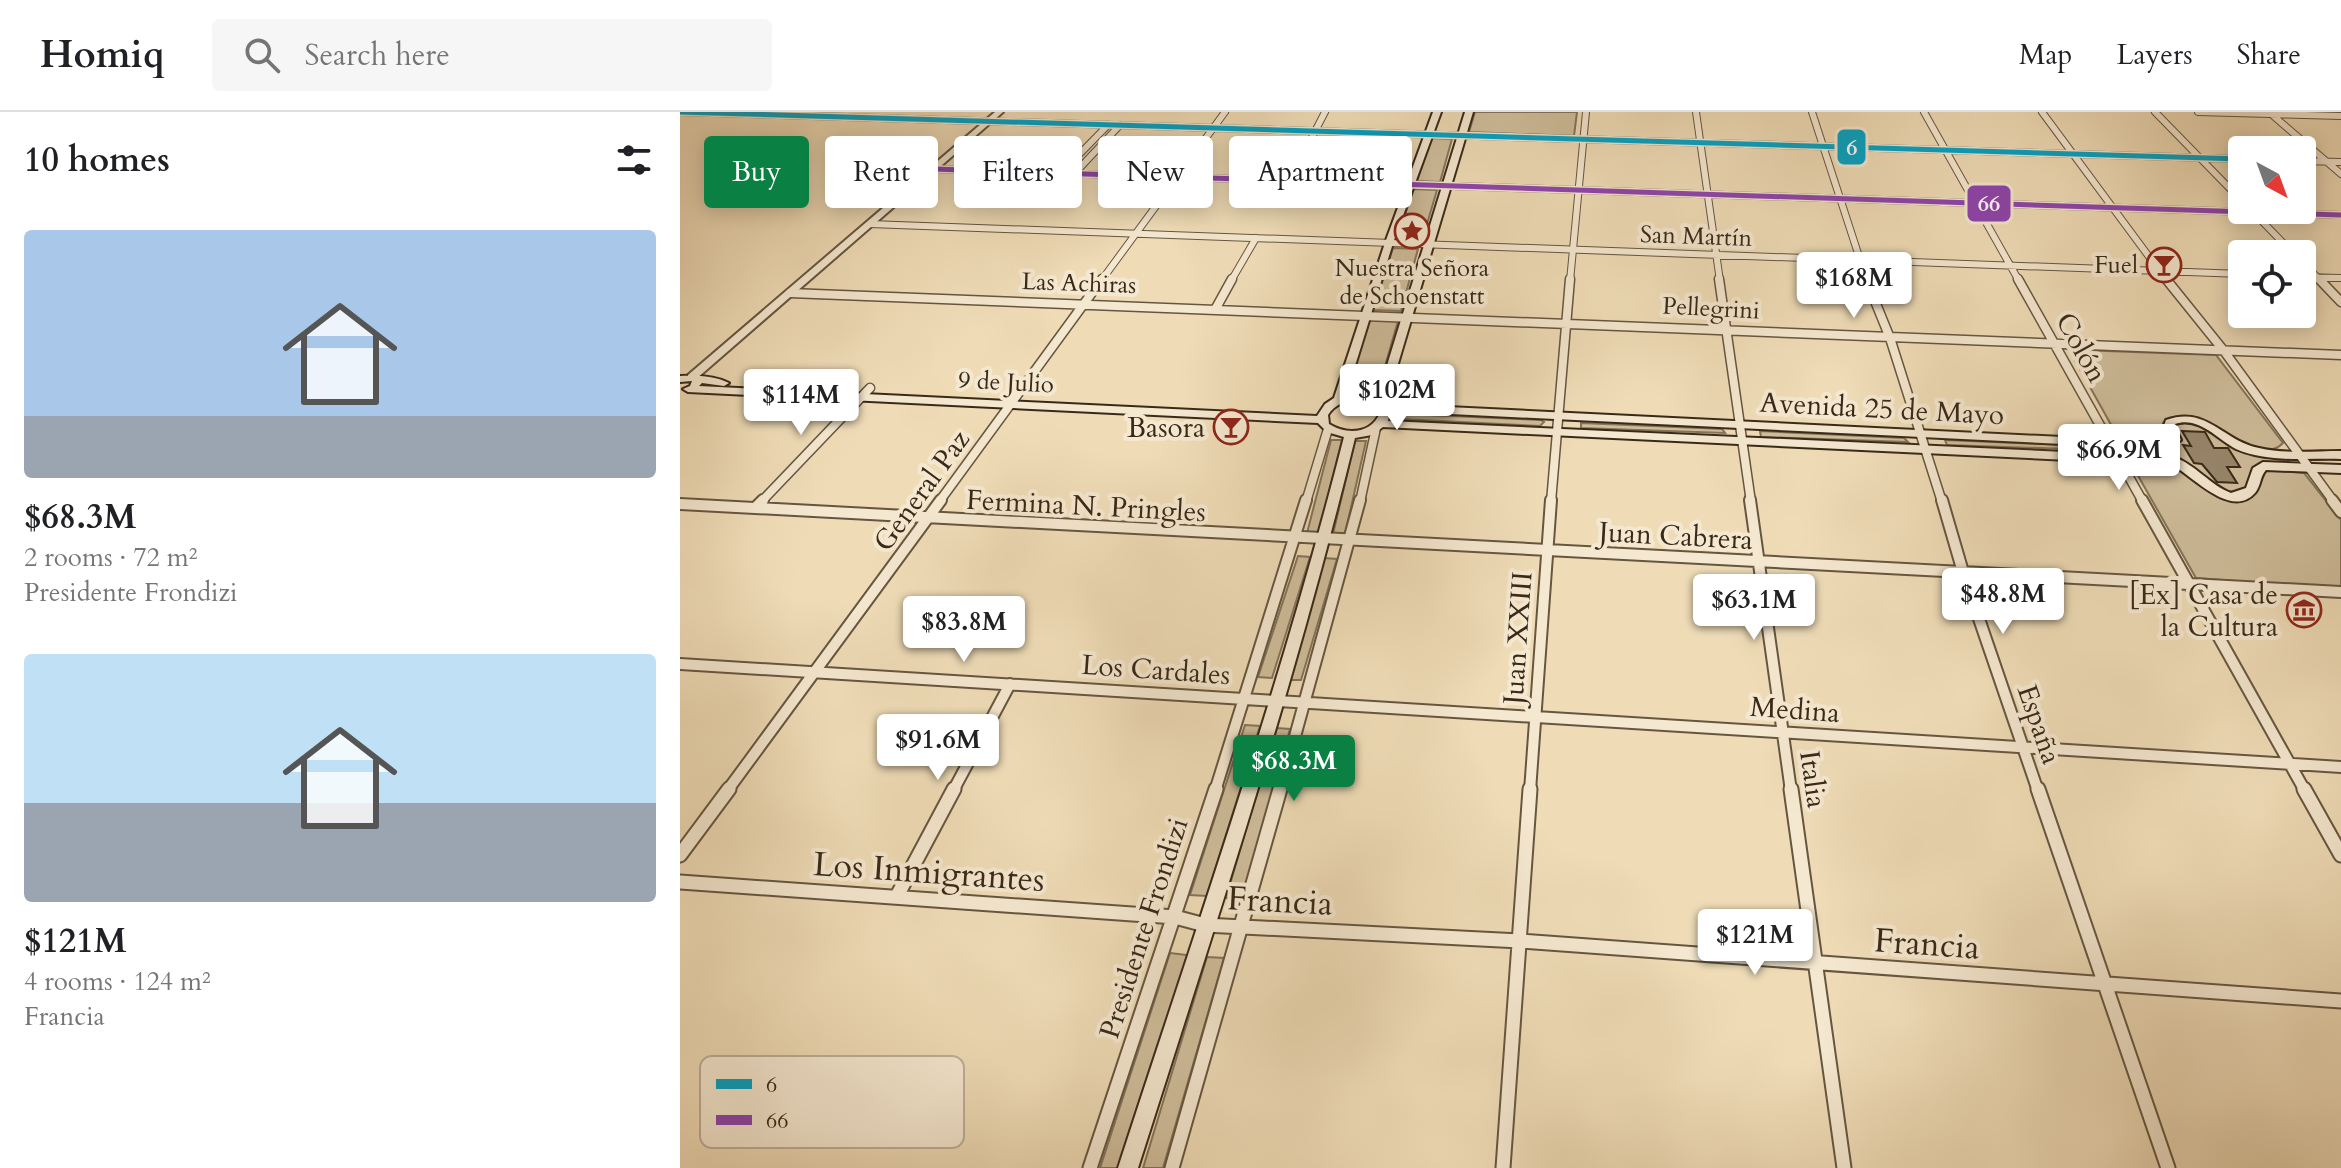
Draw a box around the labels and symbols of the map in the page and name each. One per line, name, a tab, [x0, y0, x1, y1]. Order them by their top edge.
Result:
line badge: 6	[1836, 128, 1867, 166]
text: 6	[1846, 133, 1858, 163]
north arrow	[2228, 136, 2316, 224]
line badge: 66	[1966, 184, 2012, 223]
text: 66	[1978, 189, 2000, 219]
place icon: Nuestra Señora de Schoenstatt	[1393, 212, 1431, 250]
street label: San Martín	[1639, 218, 1753, 255]
bar icon: Fuel	[2145, 246, 2183, 284]
place label: Fuel	[2094, 249, 2138, 282]
place label: Nuestra Señora de Schoenstatt	[1335, 252, 1490, 313]
pin: $168M	[1798, 252, 1910, 320]
street label: Las Achiras	[1021, 265, 1137, 302]
street label: Pellegrini	[1661, 289, 1761, 328]
street label: Colón	[2046, 306, 2116, 389]
street label: 9 de Julio	[957, 364, 1055, 401]
pin: $102M	[1341, 364, 1453, 432]
pin: $114M	[745, 369, 857, 437]
street label: Avenida 25 de Mayo	[1759, 384, 2005, 434]
bar icon: Basora	[1212, 408, 1250, 446]
place label: Basora	[1127, 409, 1205, 447]
street label: General Paz	[865, 422, 979, 559]
pin: $66.9M	[2054, 424, 2184, 492]
street label: Fermina N. Pringles	[965, 481, 1207, 531]
street label: Juan Cabrera	[1594, 513, 1754, 559]
pin: $48.8M	[1938, 568, 2068, 636]
street label: Juan XXIII	[1494, 570, 1542, 710]
pin: $63.1M	[1689, 574, 1819, 642]
place label: [Ex] Casa de la Cultura	[2129, 576, 2278, 646]
museum icon: [Ex] Casa de la Cultura	[2285, 591, 2323, 629]
pin: $83.8M	[899, 596, 1029, 664]
street label: Los Cardales	[1080, 646, 1232, 694]
street label: España	[2008, 680, 2070, 769]
street label: Medina	[1749, 688, 1841, 732]
pin: $91.6M	[873, 714, 1003, 782]
pin: $68.3M	[1229, 735, 1359, 803]
street label: Italia	[1790, 748, 1836, 810]
street label: Presidente Frondizi	[1090, 813, 1198, 1043]
street label: Los Inmigrantes	[812, 841, 1046, 903]
street label: Francia	[1226, 875, 1334, 927]
pin: $121M	[1699, 909, 1811, 977]
street label: Francia	[1873, 917, 1981, 971]
legend	[700, 1056, 964, 1148]
text: 6	[766, 1070, 777, 1100]
text: 66	[766, 1106, 789, 1136]

